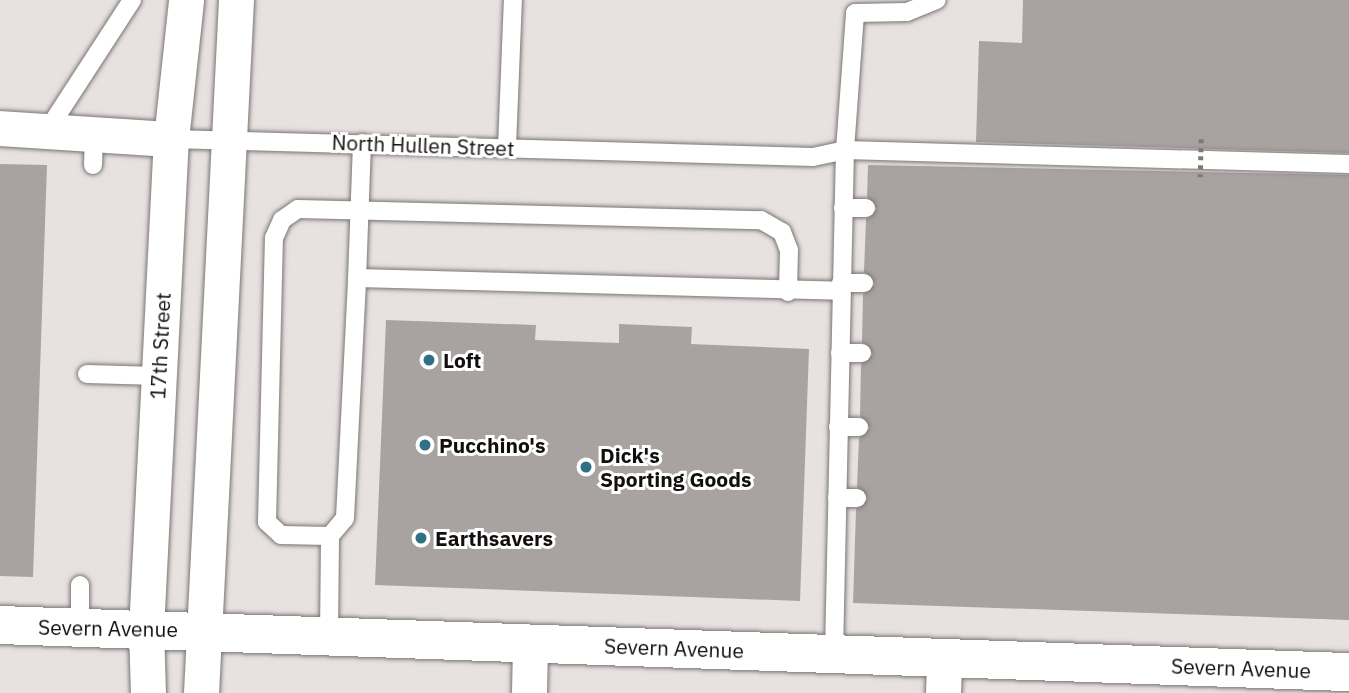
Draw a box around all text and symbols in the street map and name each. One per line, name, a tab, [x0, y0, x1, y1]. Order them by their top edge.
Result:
street label: North Hullen Street	[331, 129, 515, 161]
street label: 17th Street	[145, 292, 175, 400]
place label: Loft	[443, 347, 481, 373]
marker: Loft	[421, 352, 437, 368]
place label: Pucchino's	[439, 432, 546, 458]
marker: Pucchino's	[417, 437, 433, 453]
place label: Dick's Sporting Goods	[600, 442, 752, 492]
marker: Dick's Sporting Goods	[578, 459, 594, 475]
place label: Earthsavers	[435, 525, 553, 551]
marker: Earthsavers	[413, 530, 429, 546]
street label: Severn Avenue	[38, 614, 178, 642]
street label: Severn Avenue	[604, 633, 744, 663]
street label: Severn Avenue	[1171, 653, 1311, 683]

